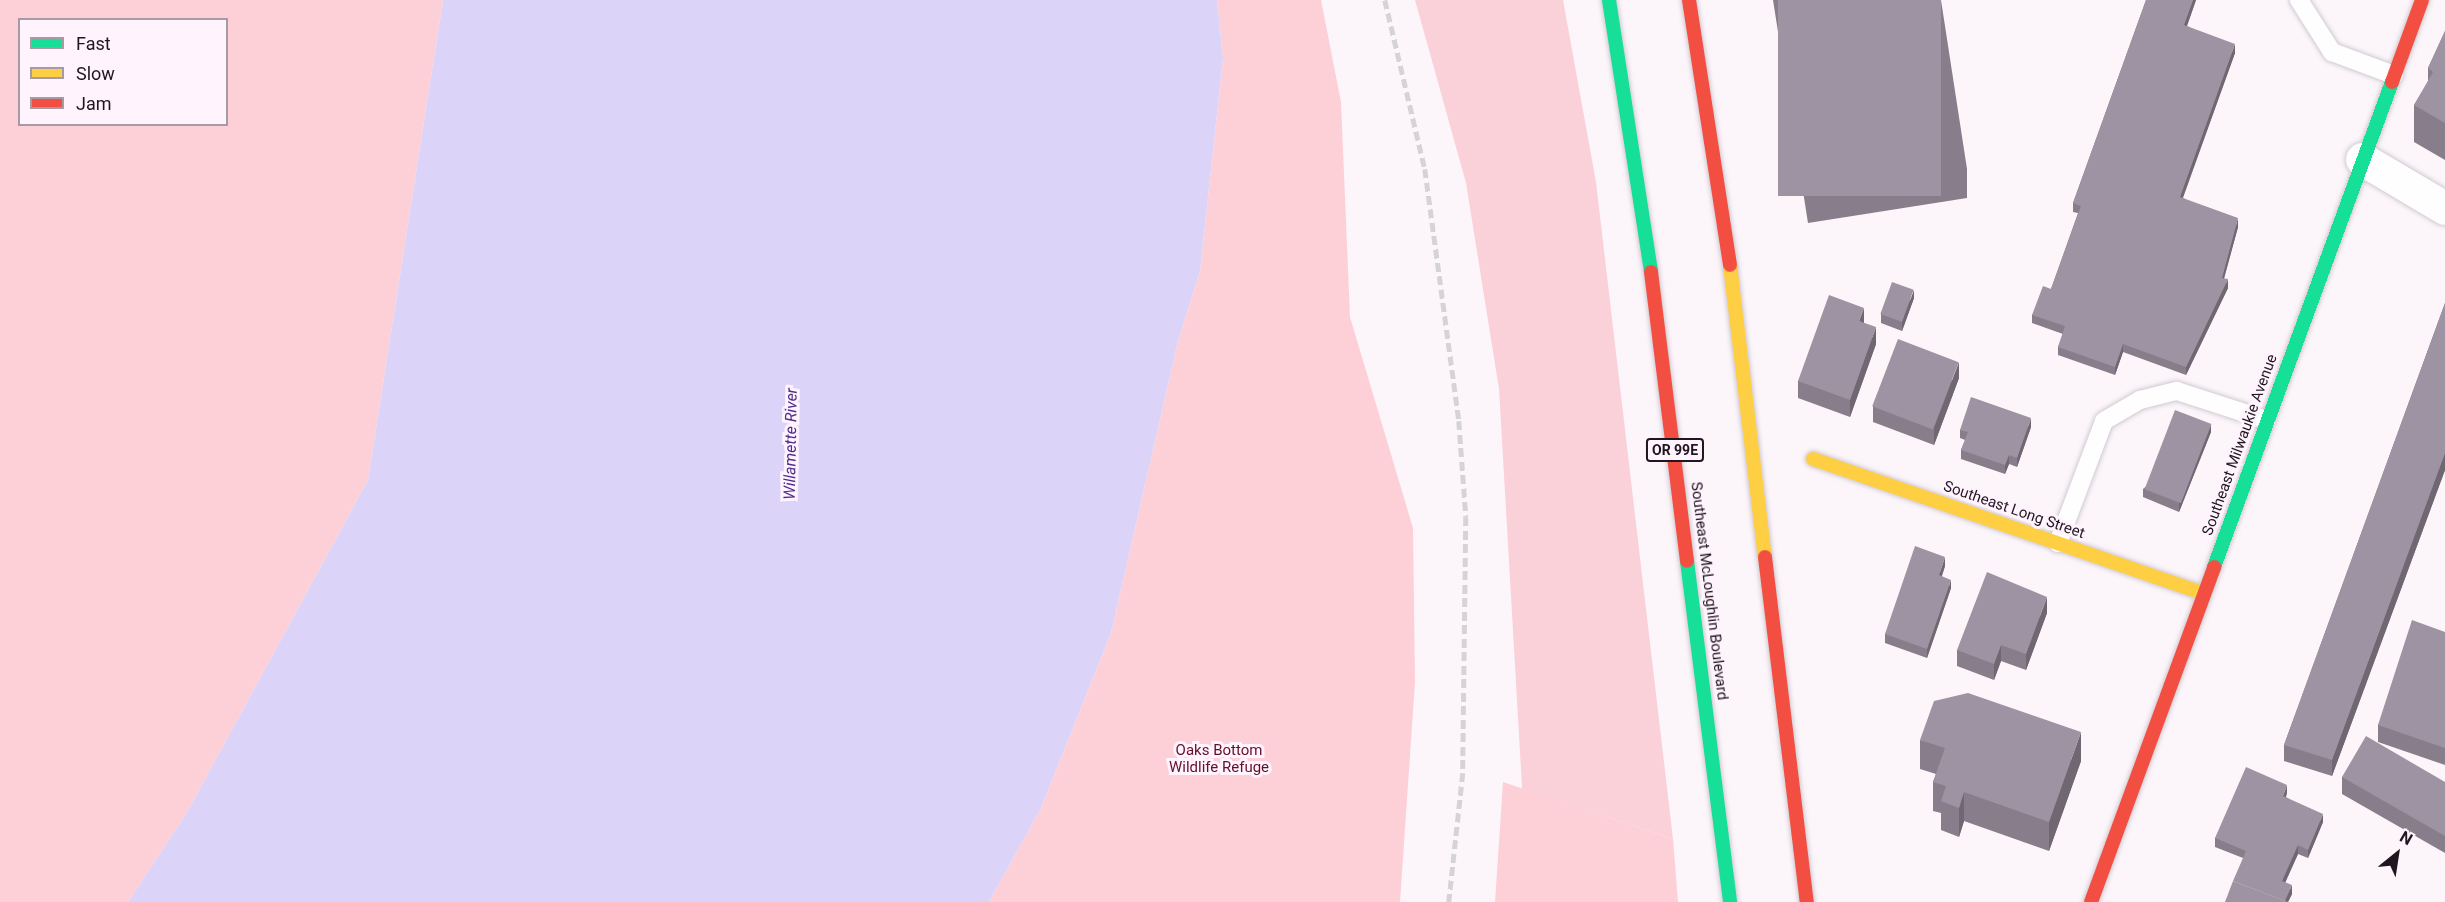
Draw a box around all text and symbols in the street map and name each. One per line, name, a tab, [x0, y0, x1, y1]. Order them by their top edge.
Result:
legend	[18, 18, 228, 126]
text: Fast	[76, 33, 111, 54]
text: Slow	[76, 63, 115, 84]
text: Jam	[76, 93, 112, 114]
street label: Southeast Milwaukie Avenue	[2199, 352, 2281, 538]
water label: Willamette River	[780, 388, 802, 500]
road number: OR 99E	[1645, 439, 1705, 461]
street label: Southeast Long Street	[1941, 477, 2087, 543]
street label: Southeast McLoughlin Boulevard	[1687, 481, 1731, 701]
park label: Oaks Bottom Wildlife Refuge	[1169, 741, 1269, 776]
north arrow	[2367, 824, 2427, 884]
text: N	[2397, 827, 2416, 849]

